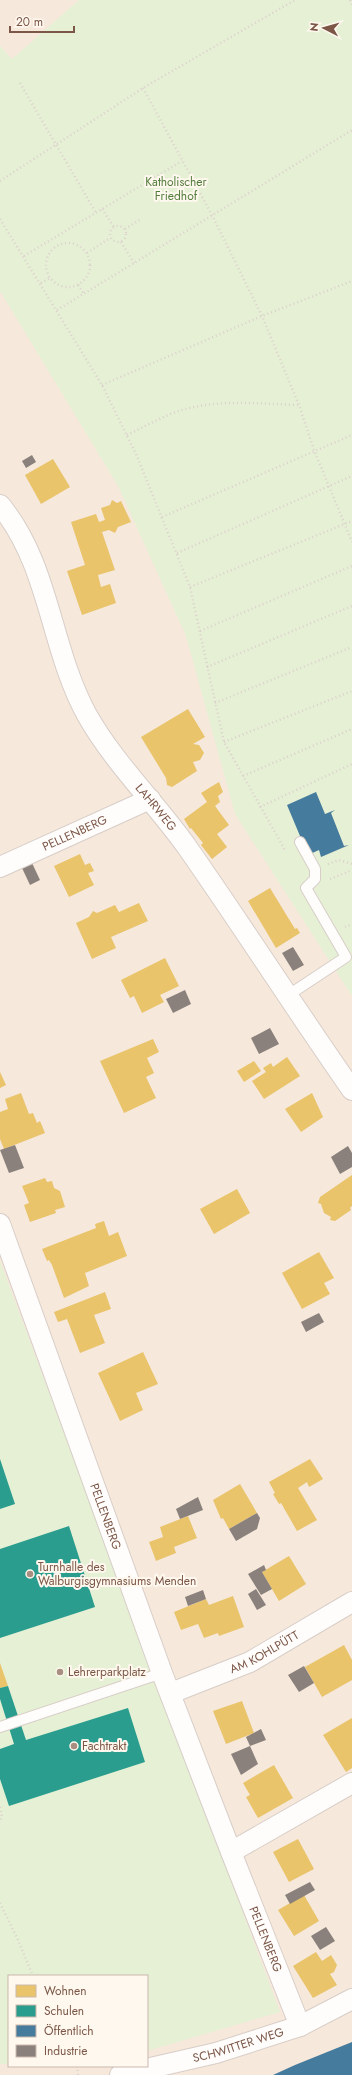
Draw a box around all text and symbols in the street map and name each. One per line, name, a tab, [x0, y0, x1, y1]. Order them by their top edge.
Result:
scale bar	[10, 8, 74, 34]
north arrow	[304, 8, 344, 48]
text: 20 m	[16, 13, 43, 31]
text: N	[306, 22, 322, 32]
park label: Katholischer Friedhof	[145, 173, 208, 205]
street label: LAHRWEG	[131, 780, 181, 835]
street label: PELLENBERG	[39, 811, 110, 856]
street label: PELLENBERG	[85, 1481, 126, 1552]
place label: Turnhalle des Walburgisgymnasiums Menden	[38, 1558, 196, 1590]
marker: Turnhalle des Walburgisgymnasiums Menden	[25, 1569, 35, 1579]
street label: AM KOHLPÜTT	[227, 1626, 303, 1678]
place label: Lehrerparkplatz	[68, 1663, 146, 1681]
marker: Lehrerparkplatz	[55, 1667, 65, 1677]
place label: Fachtrakt	[82, 1737, 126, 1755]
marker: Fachtrakt	[69, 1741, 79, 1751]
street label: PELLENBERG	[244, 1904, 287, 1975]
legend	[8, 1975, 148, 2067]
text: Wohnen	[44, 1982, 87, 2000]
text: Schulen	[44, 2002, 84, 2020]
text: Öffentlich	[44, 2022, 94, 2040]
street label: SCHWITTER WEG	[191, 2023, 286, 2067]
text: Industrie	[44, 2042, 88, 2060]

